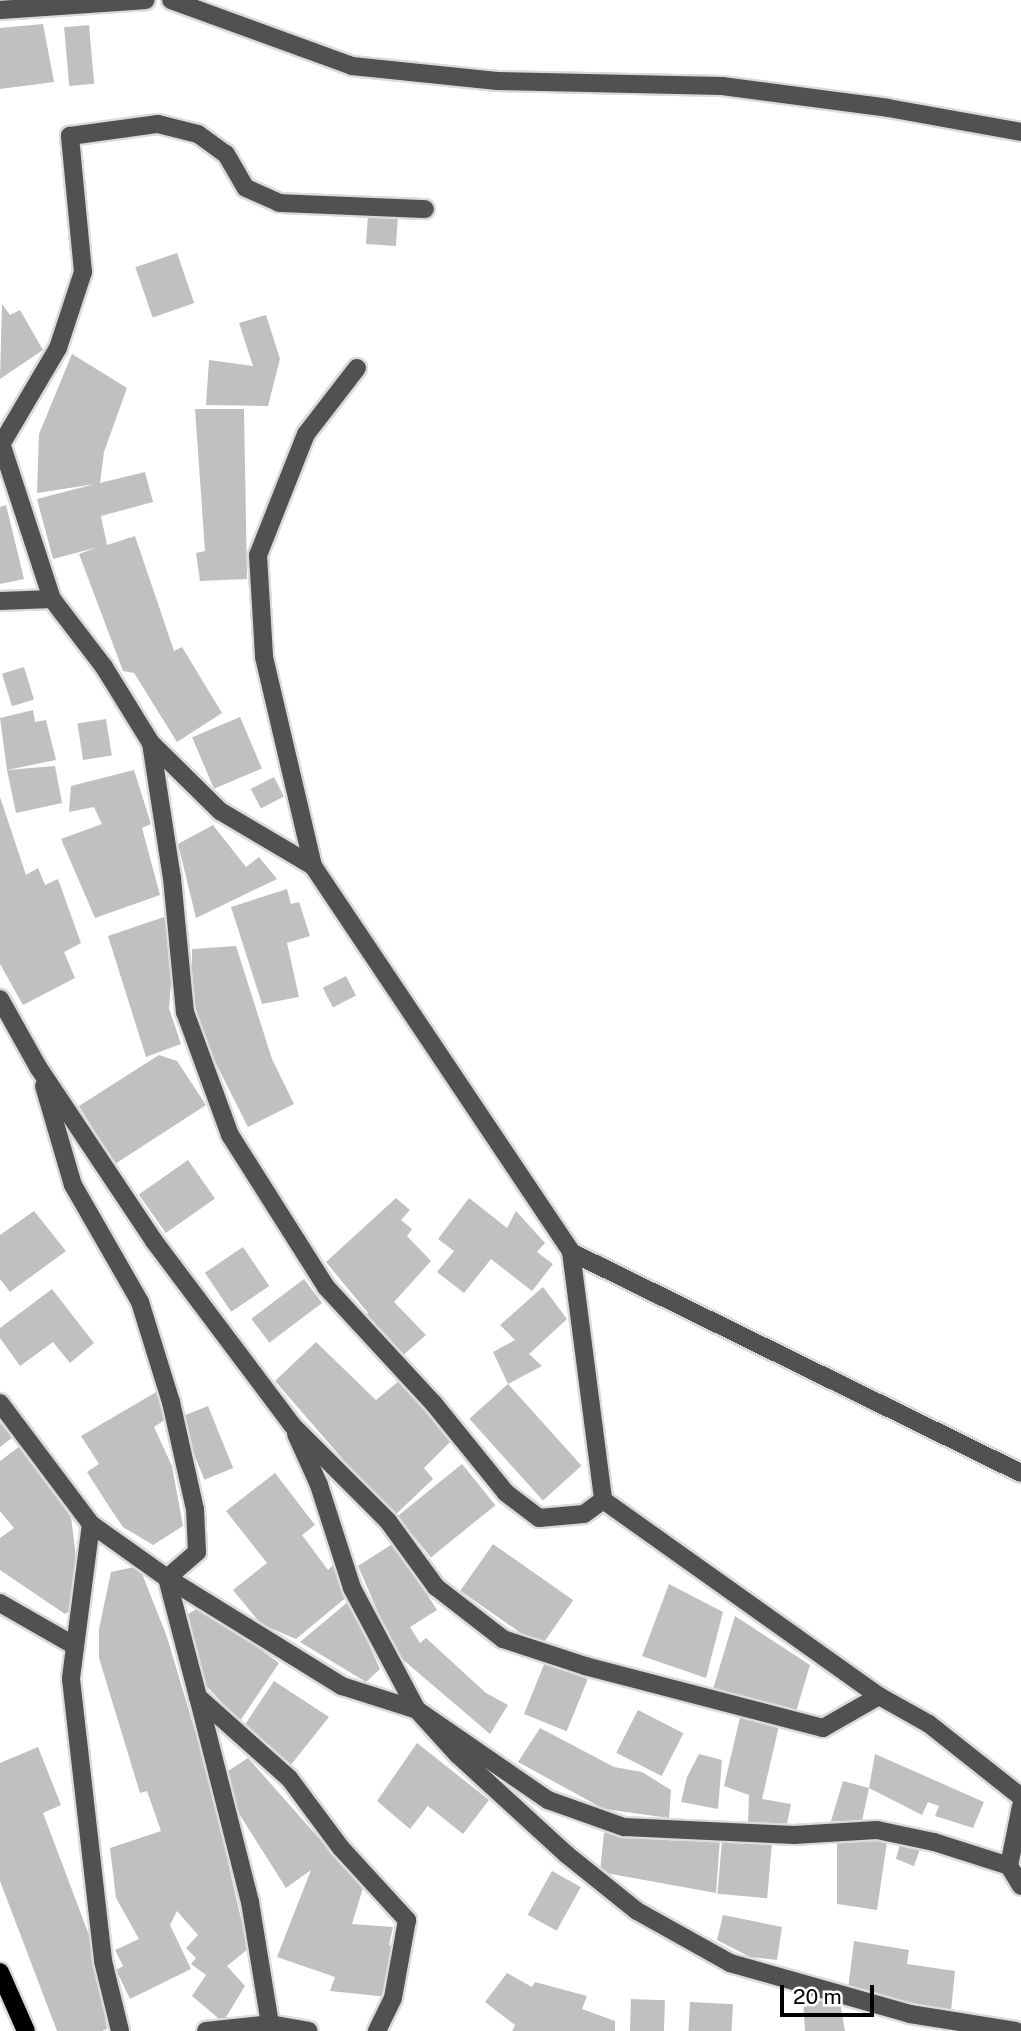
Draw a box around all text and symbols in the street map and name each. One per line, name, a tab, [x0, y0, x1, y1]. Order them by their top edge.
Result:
scale bar	[783, 1972, 878, 2016]
text: 20 m	[793, 1984, 842, 2009]

